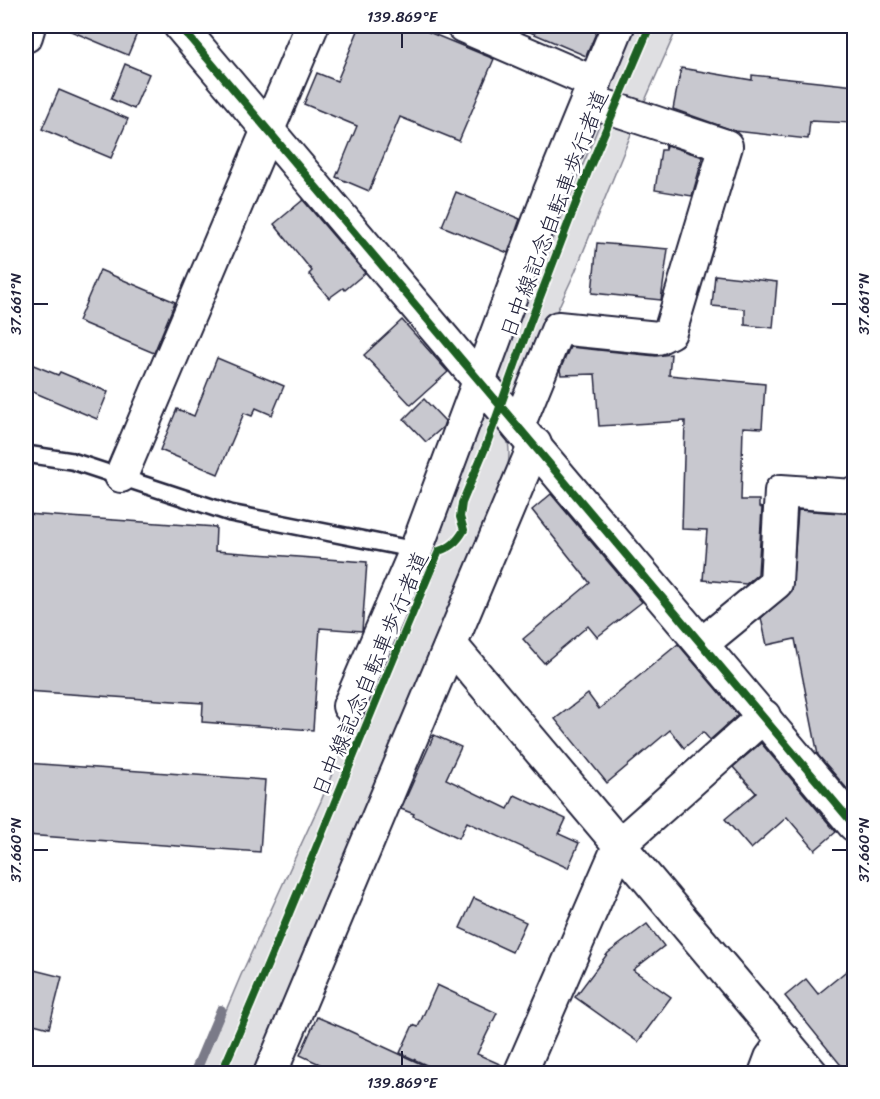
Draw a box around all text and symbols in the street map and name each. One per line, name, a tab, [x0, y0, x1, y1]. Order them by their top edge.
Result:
text: 139.869°E	[367, 4, 439, 30]
street label: 日中線記念自転車歩行者道	[488, 84, 620, 344]
text: 37.661°N	[3, 273, 29, 335]
text: 37.661°N	[851, 273, 877, 335]
street label: 日中線記念自転車歩行者道	[300, 545, 440, 803]
text: 37.660°N	[3, 817, 29, 882]
text: 37.660°N	[851, 817, 877, 882]
text: 139.869°E	[367, 1070, 439, 1096]

